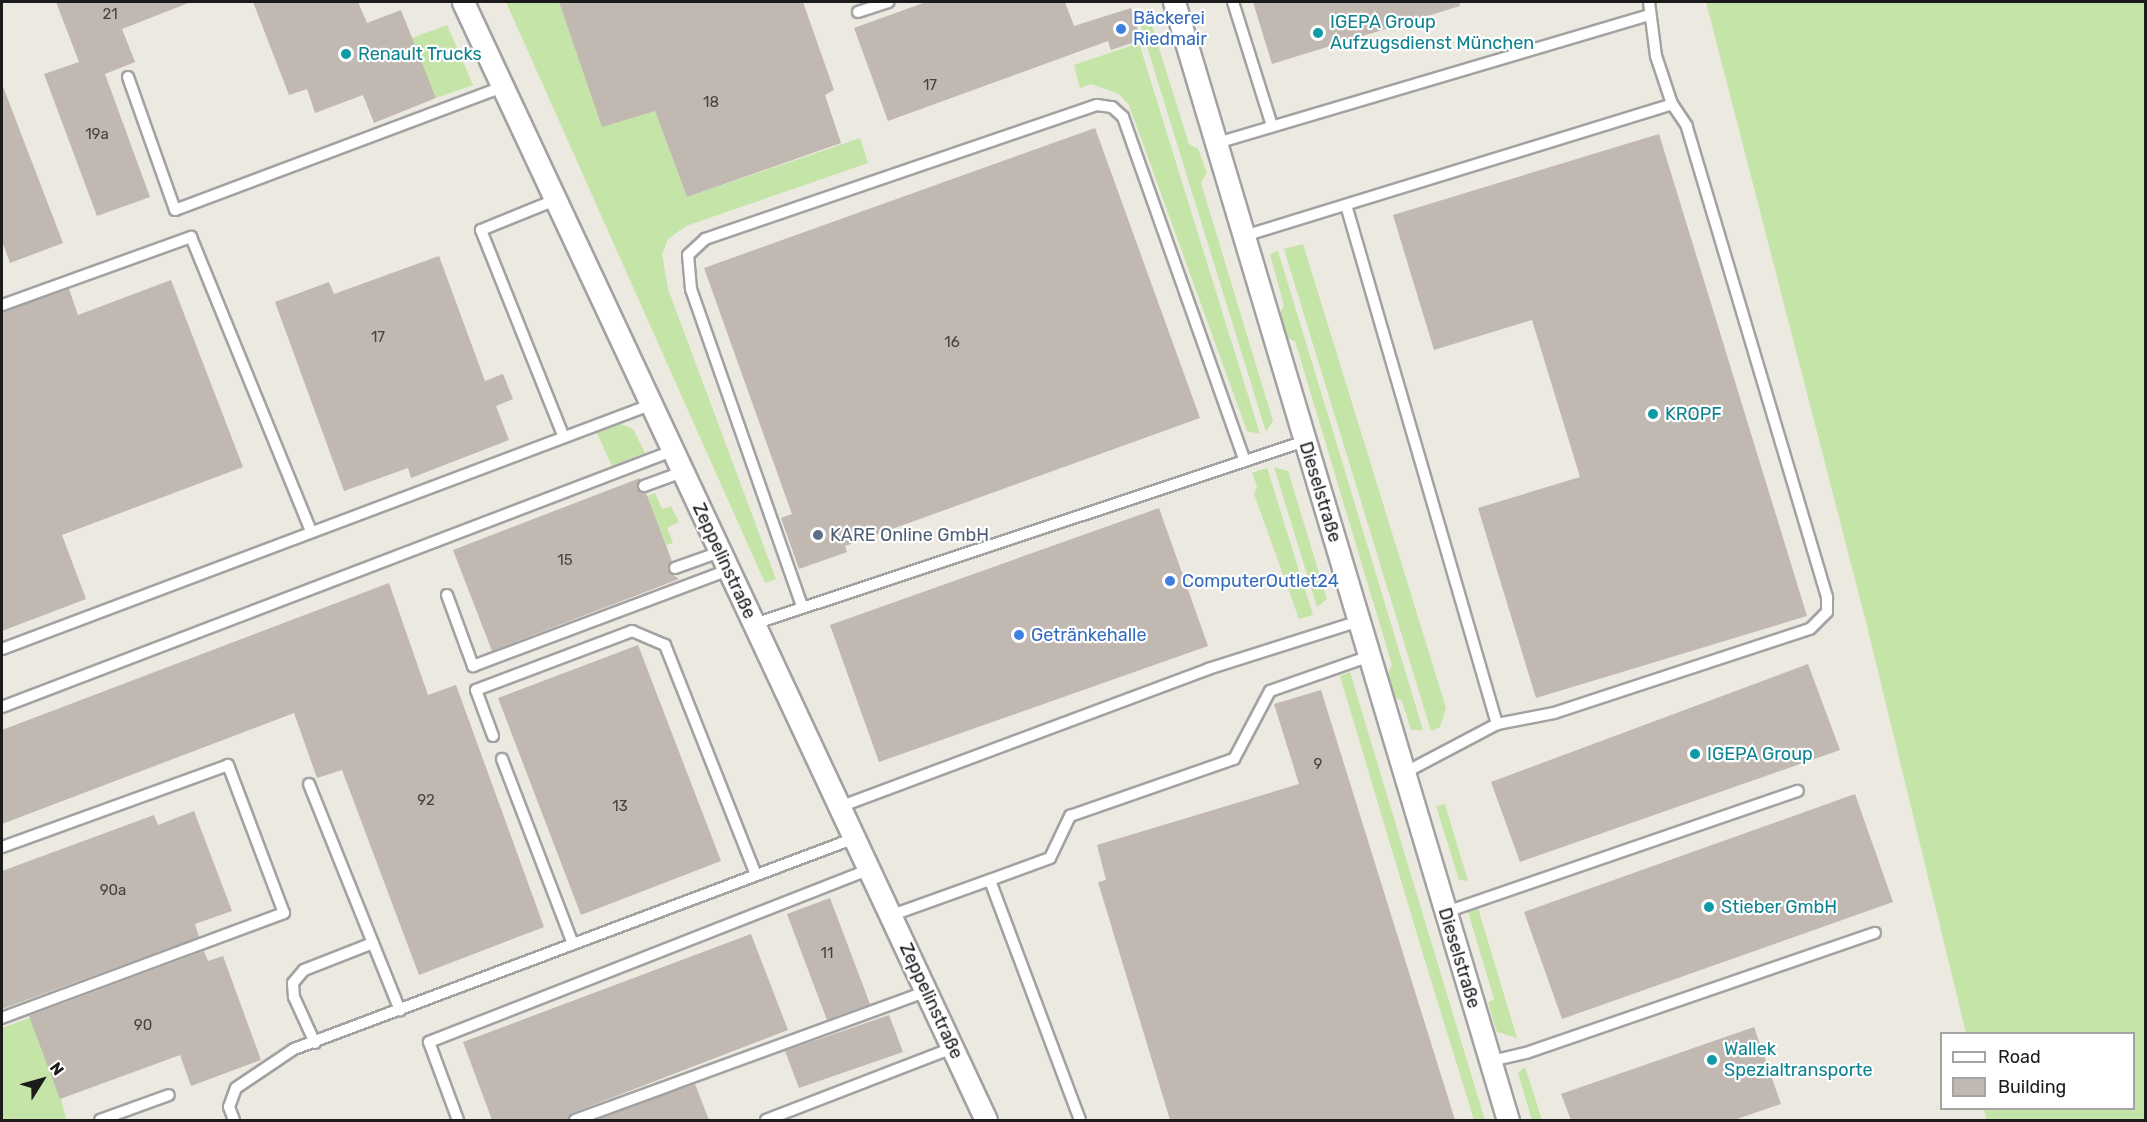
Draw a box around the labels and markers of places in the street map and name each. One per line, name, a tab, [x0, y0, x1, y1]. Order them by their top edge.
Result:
place label: Bäckerei Riedmair	[1133, 8, 1207, 50]
place label: IGEPA Group Aufzugsdienst München	[1330, 12, 1534, 54]
marker: Bäckerei Riedmair	[1114, 22, 1128, 36]
marker: IGEPA Group Aufzugsdienst München	[1311, 26, 1325, 40]
place label: Renault Trucks	[358, 43, 482, 65]
marker: Renault Trucks	[339, 47, 353, 61]
place label: KROPF	[1665, 403, 1722, 425]
marker: KROPF	[1646, 407, 1660, 421]
place label: KARE Online GmbH	[830, 524, 989, 546]
marker: KARE Online GmbH	[811, 528, 825, 542]
place label: ComputerOutlet24	[1182, 570, 1339, 592]
marker: ComputerOutlet24	[1163, 574, 1177, 588]
place label: Getränkehalle	[1031, 624, 1147, 646]
marker: Getränkehalle	[1012, 628, 1026, 642]
place label: IGEPA Group	[1707, 743, 1813, 765]
marker: IGEPA Group	[1688, 747, 1702, 761]
place label: Stieber GmbH	[1721, 896, 1838, 918]
marker: Stieber GmbH	[1702, 900, 1716, 914]
place label: Wallek Spezialtransporte	[1724, 1039, 1873, 1082]
marker: Wallek Spezialtransporte	[1705, 1053, 1719, 1067]

